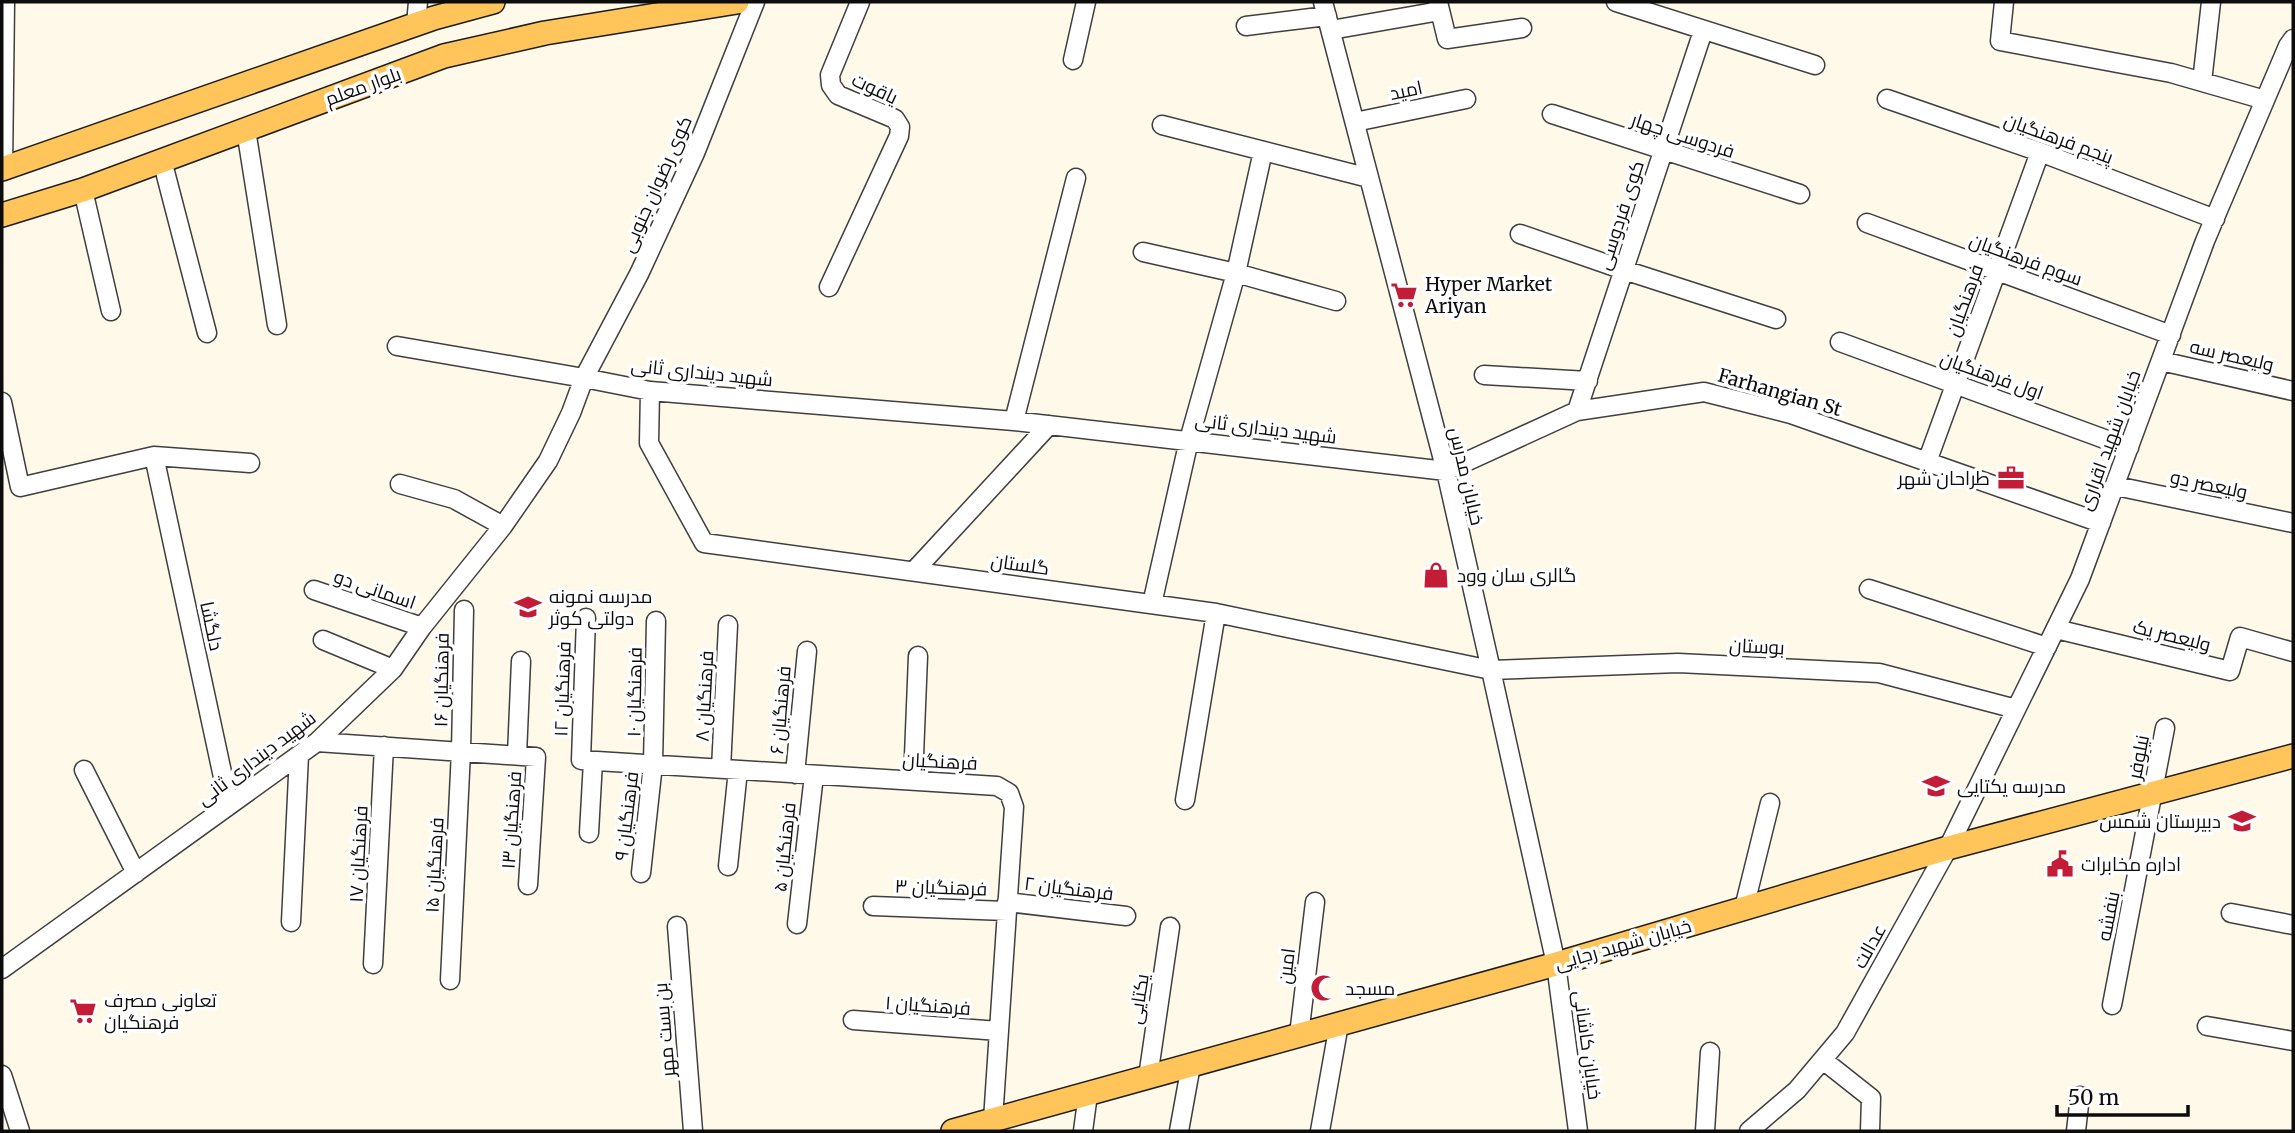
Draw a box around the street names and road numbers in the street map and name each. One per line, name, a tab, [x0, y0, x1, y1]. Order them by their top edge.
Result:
street label: بلوار معلم	[322, 61, 405, 113]
street label: یاقوت	[848, 67, 902, 109]
street label: امید	[1387, 75, 1425, 105]
street label: فردوسی چهار	[1627, 107, 1738, 164]
street label: پنجم فرهنگیان	[2000, 107, 2117, 171]
street label: کوی رضوان جنوبی	[615, 112, 697, 256]
street label: کوی فردوسی	[1591, 157, 1649, 273]
street label: سوم فرهنگیان	[1966, 227, 2086, 292]
street label: فرهنگیان	[1940, 261, 1988, 339]
street label: ولیعصر سه	[2188, 334, 2276, 376]
street label: اول فرهنگیان	[1937, 345, 2047, 405]
street label: شهید دینداری ثانی	[630, 353, 774, 391]
street label: Farhangian St	[1715, 363, 1845, 421]
street label: خیابان شهید اقراری	[2072, 367, 2146, 513]
street label: شهید دینداری ثانی	[1194, 407, 1338, 449]
street label: خیابان مدرس	[1444, 425, 1490, 527]
street label: ولیعصر دو	[2168, 464, 2250, 504]
street label: گلستان	[989, 548, 1051, 580]
street label: اسمانی دو	[331, 564, 419, 614]
street label: دلگشا	[195, 599, 229, 653]
street label: ولیعصر یک	[2130, 614, 2214, 656]
street label: فرهنگیان ۱۶	[428, 632, 454, 728]
street label: بوستان	[1729, 633, 1785, 659]
street label: فرهنگیان ۱۲	[548, 641, 576, 737]
street label: فرهنگیان ۱۰	[621, 647, 647, 737]
street label: فرهنگیان ۸	[690, 650, 718, 742]
street label: فرهنگیان ۶	[764, 665, 796, 755]
street label: شهید دینداری ثانی	[192, 705, 320, 811]
street label: نیلوفر	[2122, 733, 2154, 782]
street label: فرهنگیان	[902, 747, 978, 775]
street label: فرهنگیان ۱۳	[496, 770, 526, 870]
street label: فرهنگیان ۹	[609, 770, 643, 862]
street label: فرهنگیان ۵	[767, 801, 801, 893]
street label: فرهنگیان ۱۷	[343, 805, 373, 903]
street label: فرهنگیان ۱۵	[420, 816, 448, 914]
street label: فرهنگیان ۲	[1023, 871, 1115, 905]
street label: فرهنگیان ۳	[894, 873, 988, 901]
street label: بنفشه	[2091, 889, 2125, 943]
street label: خیابان شهید رجایی	[1552, 913, 1694, 975]
street label: عدالت	[1847, 920, 1891, 972]
street label: امین	[1272, 947, 1300, 985]
street label: یکتایی	[1122, 972, 1154, 1026]
street label: بن بست مهر	[648, 982, 680, 1079]
street label: خیابان کاشانی	[1568, 989, 1608, 1101]
street label: فرهنگیان ۱	[884, 990, 972, 1020]

